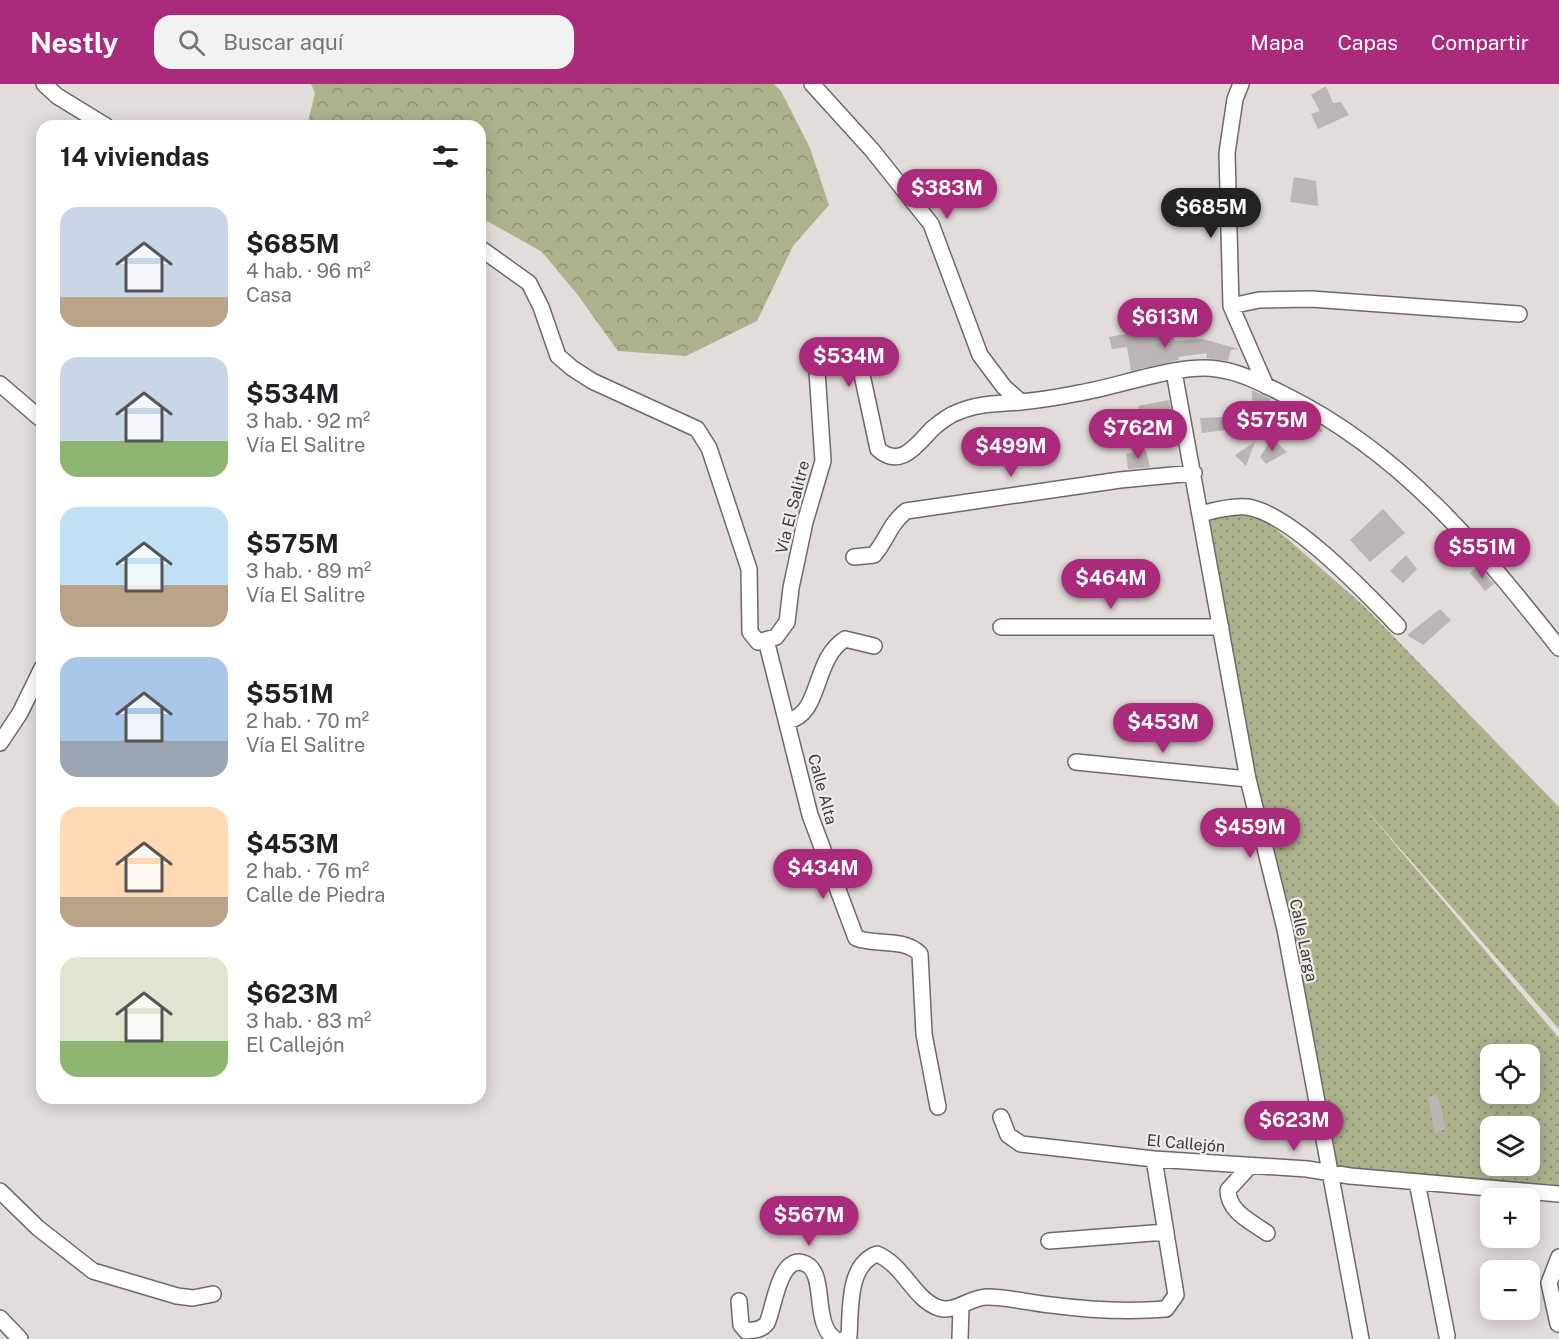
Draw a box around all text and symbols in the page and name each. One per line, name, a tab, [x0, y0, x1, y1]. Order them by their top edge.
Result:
search box	[154, 15, 574, 69]
text: Nestly	[30, 26, 118, 59]
icon: search	[175, 26, 208, 59]
text: Buscar aquí	[223, 29, 343, 55]
text: Mapa	[1250, 30, 1304, 55]
text: Capas	[1337, 30, 1398, 55]
text: Compartir	[1431, 30, 1529, 55]
icon: filters	[429, 140, 462, 173]
text: 14 viviendas	[60, 141, 209, 172]
pin: $383M	[905, 169, 989, 220]
text: $383M	[911, 176, 983, 200]
pin: $685M	[1169, 188, 1253, 239]
text: $685M	[1175, 195, 1247, 219]
text: $685M	[246, 228, 340, 259]
icon: home	[108, 231, 180, 303]
text: 4 hab. · 96 m²	[246, 259, 371, 283]
text: Casa	[246, 283, 292, 307]
pin: $613M	[1123, 298, 1207, 349]
text: $613M	[1131, 305, 1199, 329]
pin: $534M	[807, 337, 891, 388]
text: $534M	[813, 344, 885, 368]
text: $534M	[246, 378, 339, 409]
icon: home	[108, 381, 180, 453]
pin: $575M	[1230, 401, 1314, 452]
text: $575M	[1236, 408, 1308, 432]
text: 3 hab. · 92 m²	[246, 409, 370, 433]
pin: $762M	[1096, 409, 1180, 460]
text: $762M	[1103, 416, 1173, 440]
pin: $499M	[969, 427, 1053, 478]
text: Vía El Salitre	[246, 433, 365, 457]
text: $499M	[975, 434, 1047, 458]
street label: Vía El Salitre	[772, 459, 813, 556]
text: $575M	[246, 528, 339, 559]
pin: $551M	[1440, 528, 1524, 579]
icon: home	[108, 531, 180, 603]
text: $551M	[1448, 535, 1516, 559]
text: 3 hab. · 89 m²	[246, 559, 371, 583]
pin: $464M	[1069, 559, 1153, 610]
text: $464M	[1075, 566, 1147, 590]
text: Vía El Salitre	[246, 583, 365, 607]
text: $551M	[246, 678, 334, 709]
icon: home	[108, 681, 180, 753]
pin: $453M	[1121, 703, 1205, 754]
text: 2 hab. · 70 m²	[246, 709, 369, 733]
text: $453M	[1127, 710, 1199, 734]
text: Vía El Salitre	[246, 733, 365, 757]
street label: Calle Alta	[804, 752, 841, 826]
pin: $459M	[1208, 808, 1292, 859]
text: $459M	[1214, 815, 1286, 839]
text: $453M	[246, 828, 339, 859]
icon: home	[108, 831, 180, 903]
pin: $434M	[781, 849, 865, 900]
text: $434M	[787, 856, 859, 880]
text: 2 hab. · 76 m²	[246, 859, 369, 883]
text: Calle de Piedra	[246, 883, 385, 907]
street label: Calle Larga	[1285, 897, 1322, 983]
text: $623M	[246, 978, 339, 1009]
icon: home	[108, 981, 180, 1053]
text: 3 hab. · 83 m²	[246, 1009, 371, 1033]
text: El Callejón	[246, 1033, 345, 1057]
map controls	[1480, 1044, 1540, 1320]
button: locate	[1480, 1044, 1540, 1104]
pin: $623M	[1252, 1101, 1336, 1152]
text: $623M	[1258, 1108, 1330, 1132]
button: layers	[1480, 1116, 1540, 1176]
street label: El Callejón	[1146, 1131, 1226, 1156]
button: +	[1480, 1188, 1540, 1248]
pin: $567M	[767, 1196, 851, 1247]
text: $567M	[774, 1203, 844, 1227]
button: −	[1480, 1260, 1540, 1320]

